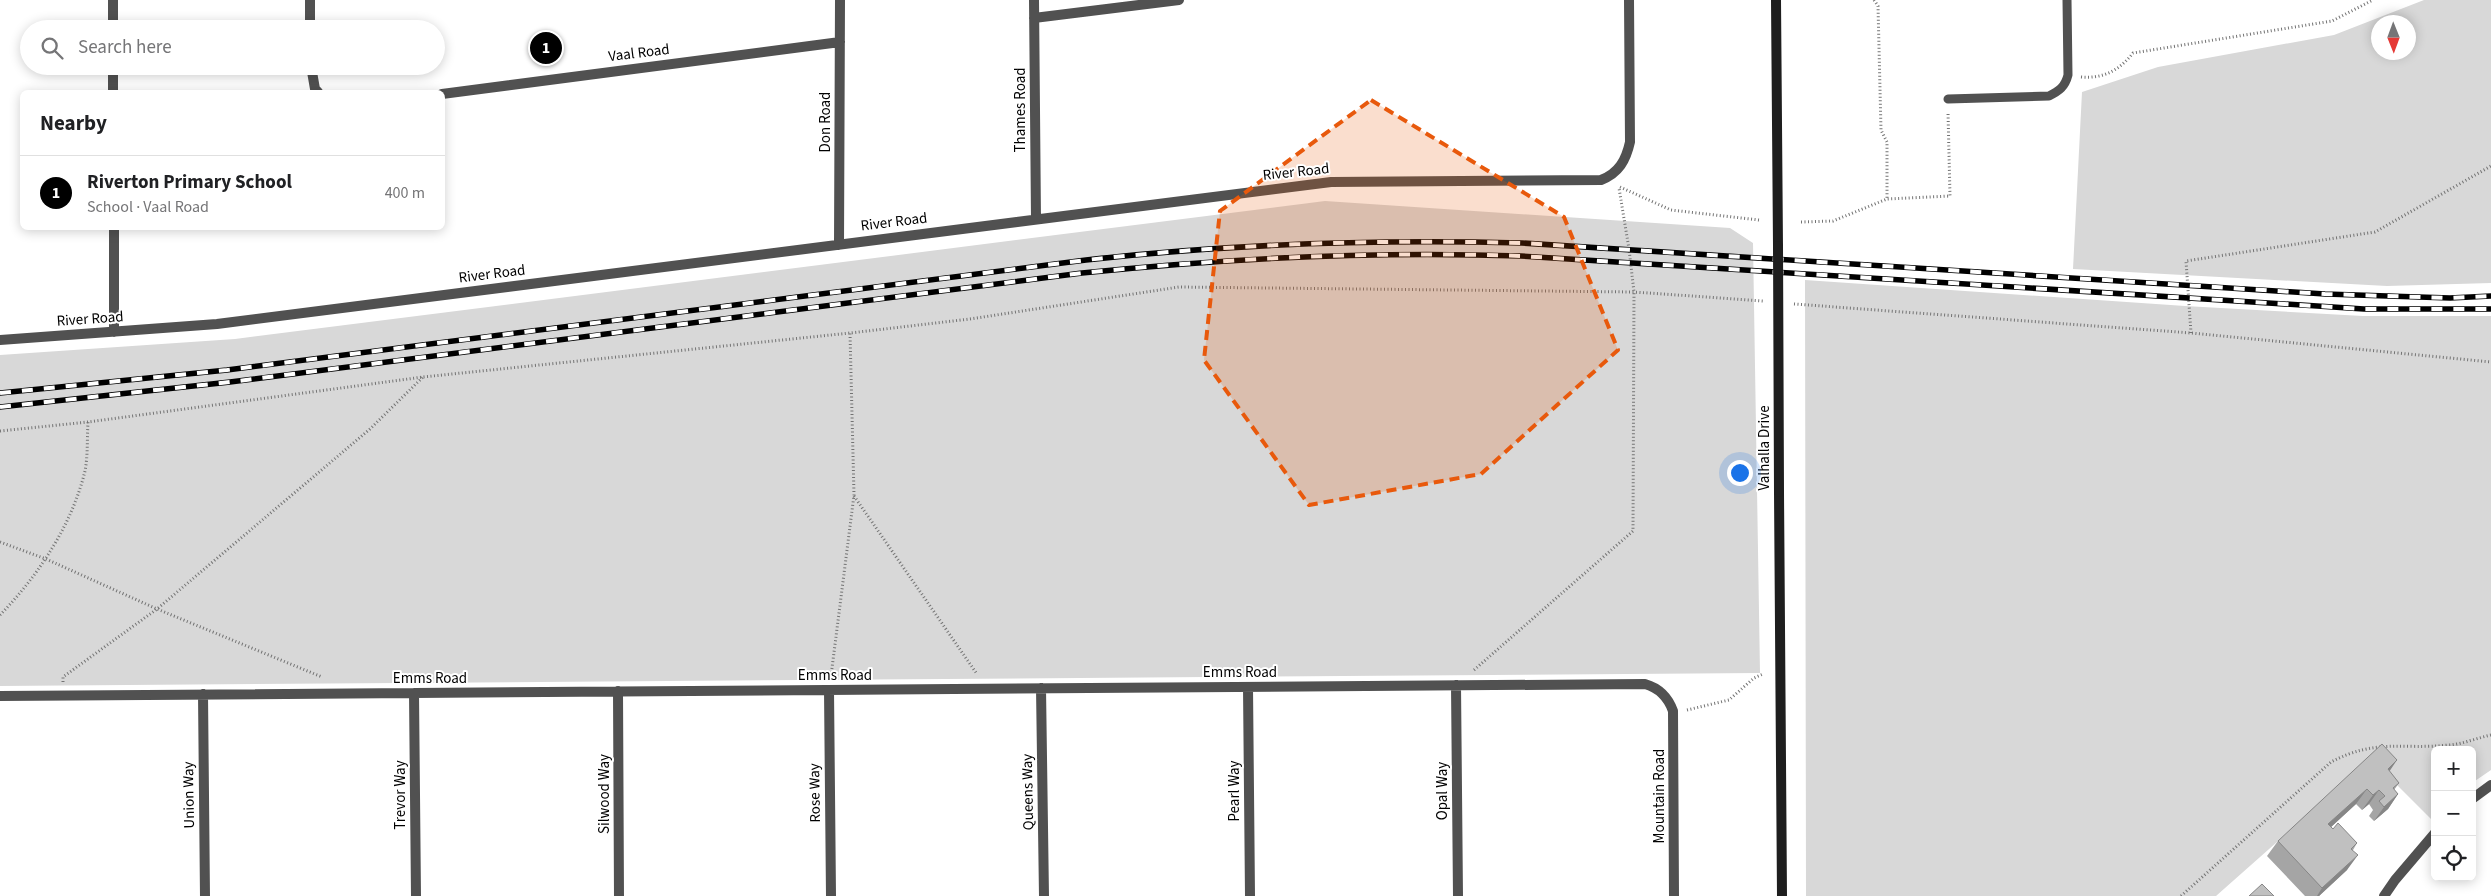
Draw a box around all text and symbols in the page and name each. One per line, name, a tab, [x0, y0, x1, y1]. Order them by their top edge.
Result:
north arrow	[2371, 15, 2416, 60]
search box	[20, 20, 445, 75]
pin: 1	[530, 29, 562, 67]
icon: search	[38, 34, 66, 62]
text: Search here	[78, 34, 172, 61]
street label: Vaal Road	[607, 39, 671, 67]
street label: Thames Road	[1010, 67, 1031, 153]
street label: Don Road	[815, 92, 836, 152]
text: Nearby	[40, 108, 107, 138]
street label: River Road	[1262, 158, 1330, 186]
text: Riverton Primary School	[87, 169, 292, 196]
text: 1	[52, 182, 60, 204]
text: 400 m	[385, 182, 425, 204]
text: School · Vaal Road	[87, 196, 209, 218]
street label: River Road	[859, 207, 929, 237]
street label: River Road	[457, 259, 527, 289]
street label: River Road	[56, 306, 124, 332]
street label: Valhalla Drive	[1754, 405, 1775, 491]
your location	[1727, 460, 1753, 486]
street label: Emms Road	[1203, 662, 1277, 683]
street label: Emms Road	[798, 665, 872, 686]
street label: Emms Road	[393, 668, 467, 689]
map controls	[2431, 746, 2476, 881]
button: +	[2431, 746, 2476, 791]
street label: Mountain Road	[1649, 749, 1670, 843]
street label: Silwood Way	[594, 754, 615, 834]
street label: Queens Way	[1017, 754, 1039, 830]
street label: Trevor Way	[390, 760, 411, 830]
street label: Pearl Way	[1224, 760, 1245, 822]
street label: Union Way	[178, 761, 200, 829]
street label: Opal Way	[1432, 762, 1453, 820]
street label: Rose Way	[804, 763, 826, 823]
button: −	[2431, 791, 2476, 836]
button: locate	[2431, 836, 2476, 881]

